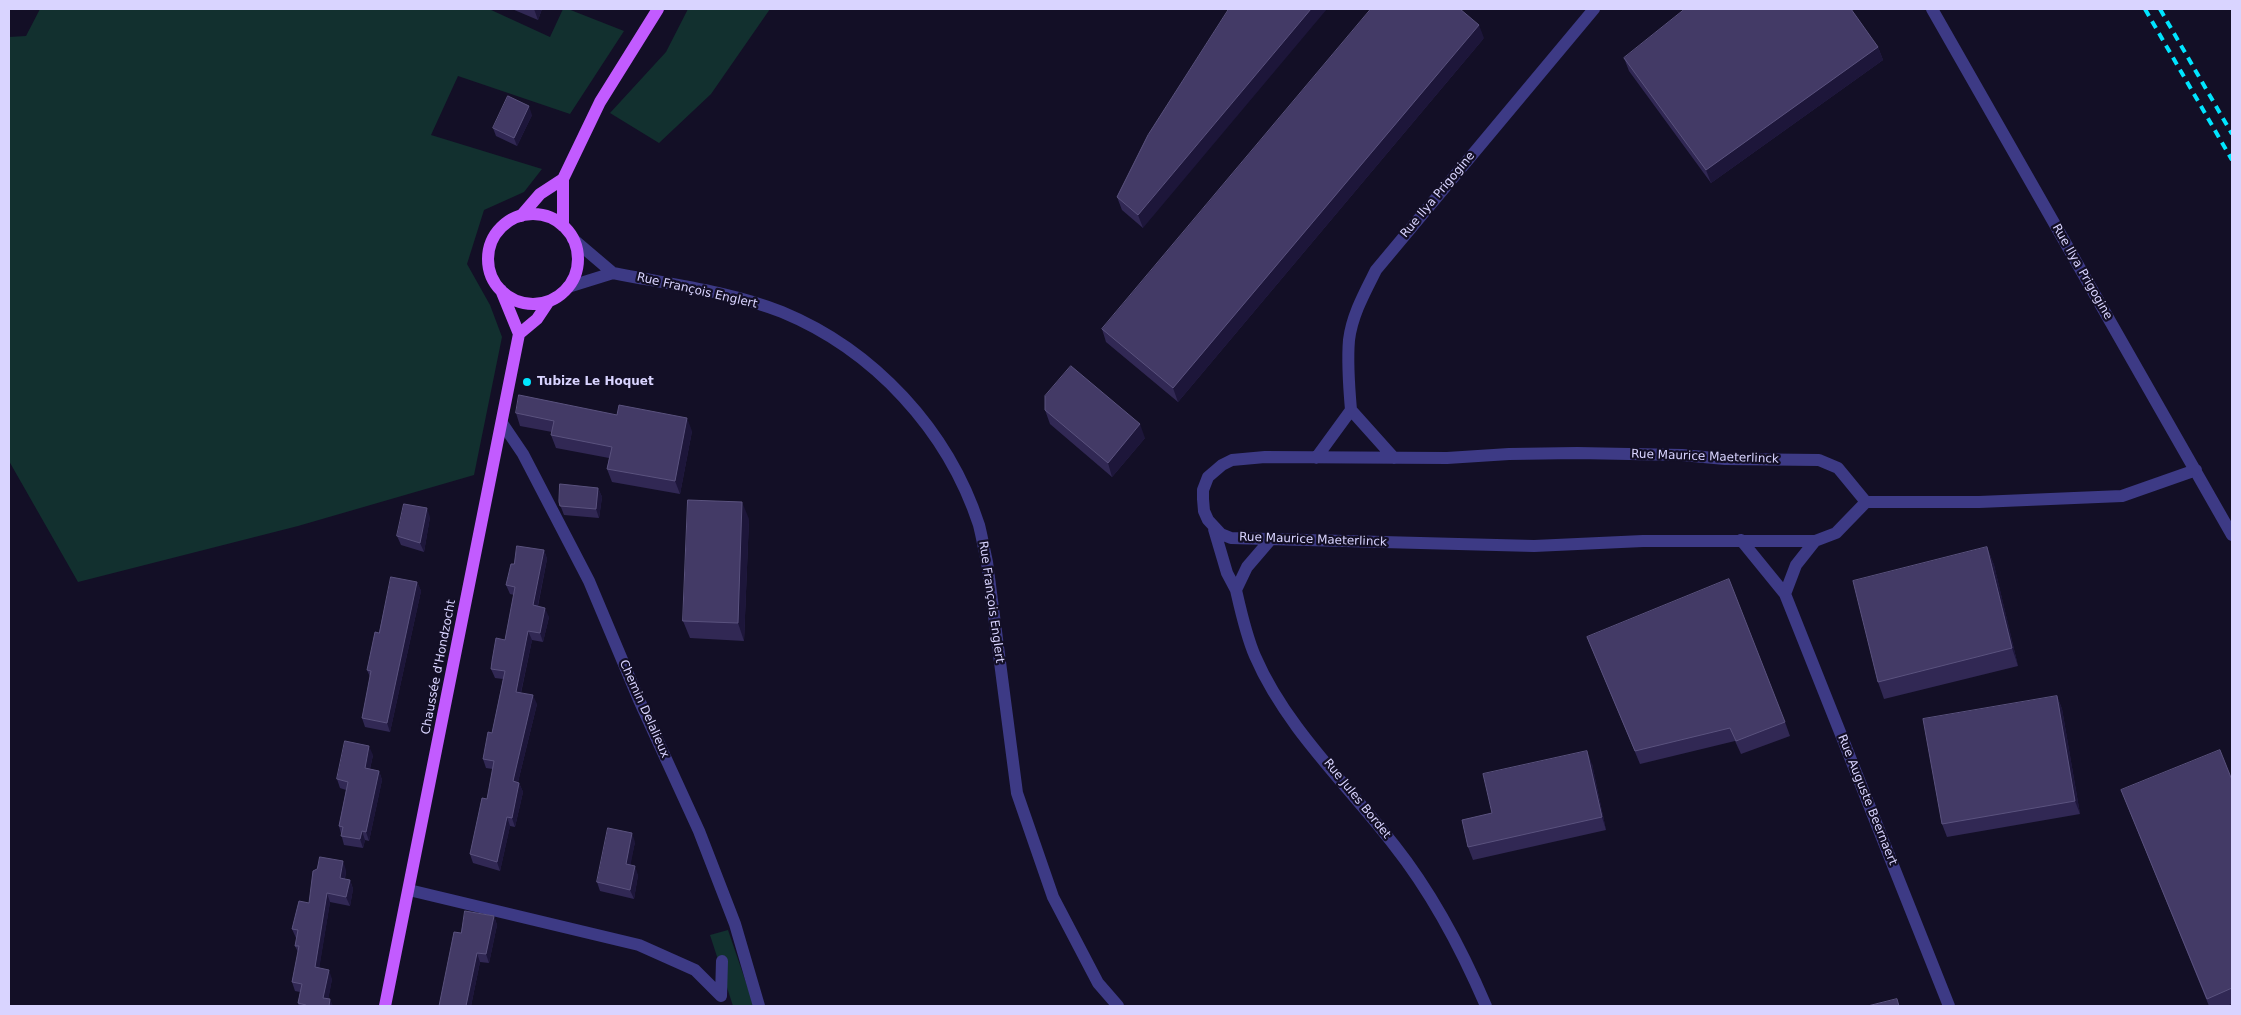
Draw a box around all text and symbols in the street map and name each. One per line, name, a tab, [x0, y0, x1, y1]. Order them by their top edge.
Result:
street label: Rue Ilya Prigogine	[1398, 149, 1478, 241]
street label: Rue Ilya Prigogine	[2049, 222, 2115, 322]
street label: Rue François Englert	[635, 270, 759, 312]
place label: Tubize Le Hoquet	[537, 375, 654, 389]
marker: Tubize Le Hoquet	[521, 376, 533, 388]
street label: Rue Maurice Maeterlinck	[1631, 447, 1779, 467]
street label: Rue Maurice Maeterlinck	[1239, 530, 1387, 550]
street label: Rue François Englert	[975, 540, 1007, 664]
street label: Chaussée d'Hondzocht	[419, 598, 459, 736]
street label: Chemin Delalieux	[616, 658, 672, 760]
street label: Rue Auguste Beernaert	[1834, 733, 1900, 867]
street label: Rue Jules Bordet	[1320, 756, 1394, 842]

